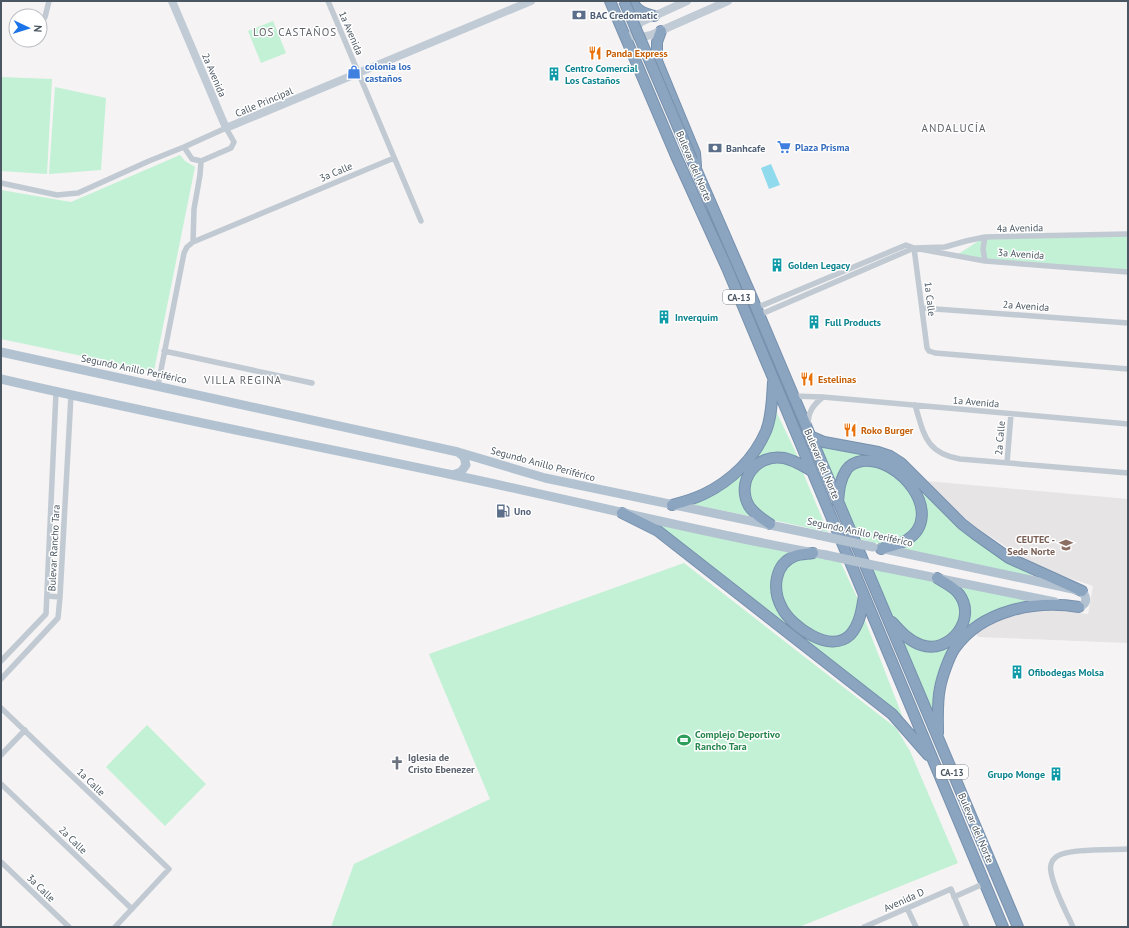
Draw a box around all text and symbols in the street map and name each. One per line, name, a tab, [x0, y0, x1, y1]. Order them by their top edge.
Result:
bank icon: BAC Credomatic	[571, 7, 587, 23]
north arrow	[8, 8, 48, 48]
street label: 1a Avenida	[336, 9, 366, 57]
place label: BAC Credomatic	[590, 9, 658, 22]
text: N	[31, 25, 45, 33]
district label: LOS CASTAÑOS	[253, 25, 337, 39]
restaurant icon: Panda Express	[587, 45, 603, 61]
place label: Panda Express	[606, 47, 668, 60]
street label: 2a Avenida	[199, 51, 229, 99]
place label: colonia los castaños	[365, 60, 411, 85]
place label: Centro Comercial Los Castaños	[565, 62, 638, 87]
shop icon: colonia los castaños	[346, 64, 362, 80]
building icon: Centro Comercial Los Castaños	[546, 66, 562, 82]
street label: Calle Principal	[233, 84, 295, 120]
district label: ANDALUCÍA	[922, 121, 986, 135]
street label: Bulevar del Norte	[673, 129, 715, 203]
supermarket icon: Plaza Prisma	[776, 139, 792, 155]
bank icon: Banhcafe	[707, 140, 723, 156]
place label: Plaza Prisma	[795, 141, 850, 154]
place label: Banhcafe	[726, 142, 765, 155]
street label: 3a Calle	[318, 159, 354, 185]
street label: 4a Avenida	[997, 221, 1043, 235]
street label: 3a Avenida	[997, 246, 1045, 262]
building icon: Golden Legacy	[769, 257, 785, 273]
place label: Golden Legacy	[788, 259, 850, 272]
street label: 1a Calle	[921, 281, 939, 317]
road number: CA-13	[723, 290, 755, 304]
street label: 2a Avenida	[1002, 298, 1050, 314]
building icon: Inverquim	[656, 309, 672, 325]
place label: Inverquim	[675, 311, 718, 324]
building icon: Full Products	[806, 314, 822, 330]
place label: Full Products	[825, 316, 881, 329]
street label: Segundo Anillo Periférico	[80, 351, 188, 387]
restaurant icon: Estelinas	[799, 371, 815, 387]
district label: VILLA REGINA	[203, 373, 282, 387]
place label: Estelinas	[818, 373, 856, 386]
street label: 1a Avenida	[952, 393, 1000, 411]
street label: 2a Calle	[992, 420, 1008, 456]
restaurant icon: Roko Burger	[842, 422, 858, 438]
place label: Roko Burger	[861, 424, 914, 437]
street label: Bulevar del Norte	[801, 427, 843, 501]
street label: Segundo Anillo Periférico	[489, 444, 597, 484]
fuel station icon: Uno	[495, 503, 511, 519]
street label: Bulevar Rancho Tara	[45, 504, 63, 592]
place label: Uno	[514, 505, 532, 518]
street label: Segundo Anillo Periférico	[806, 514, 914, 550]
place label: CEUTEC - Sede Norte	[1007, 533, 1055, 558]
school or university icon: CEUTEC - Sede Norte	[1058, 537, 1074, 553]
building icon: Ofibodegas Molsa	[1009, 664, 1025, 680]
place label: Ofibodegas Molsa	[1028, 666, 1104, 679]
place label: Complejo Deportivo Rancho Tara	[695, 728, 781, 753]
sports icon: Complejo Deportivo Rancho Tara	[676, 732, 692, 748]
place label: Iglesia de Cristo Ebenezer	[408, 751, 475, 776]
church icon: Iglesia de Cristo Ebenezer	[389, 755, 405, 771]
street label: 1a Calle	[74, 765, 108, 799]
road number: CA-13	[936, 765, 968, 779]
building icon: Grupo Monge	[1048, 766, 1064, 782]
place label: Grupo Monge	[987, 768, 1045, 781]
street label: Bulevar del Norte	[955, 791, 997, 865]
street label: 2a Calle	[56, 823, 90, 857]
street label: 3a Calle	[24, 871, 58, 905]
street label: Avenida D	[882, 885, 926, 915]

